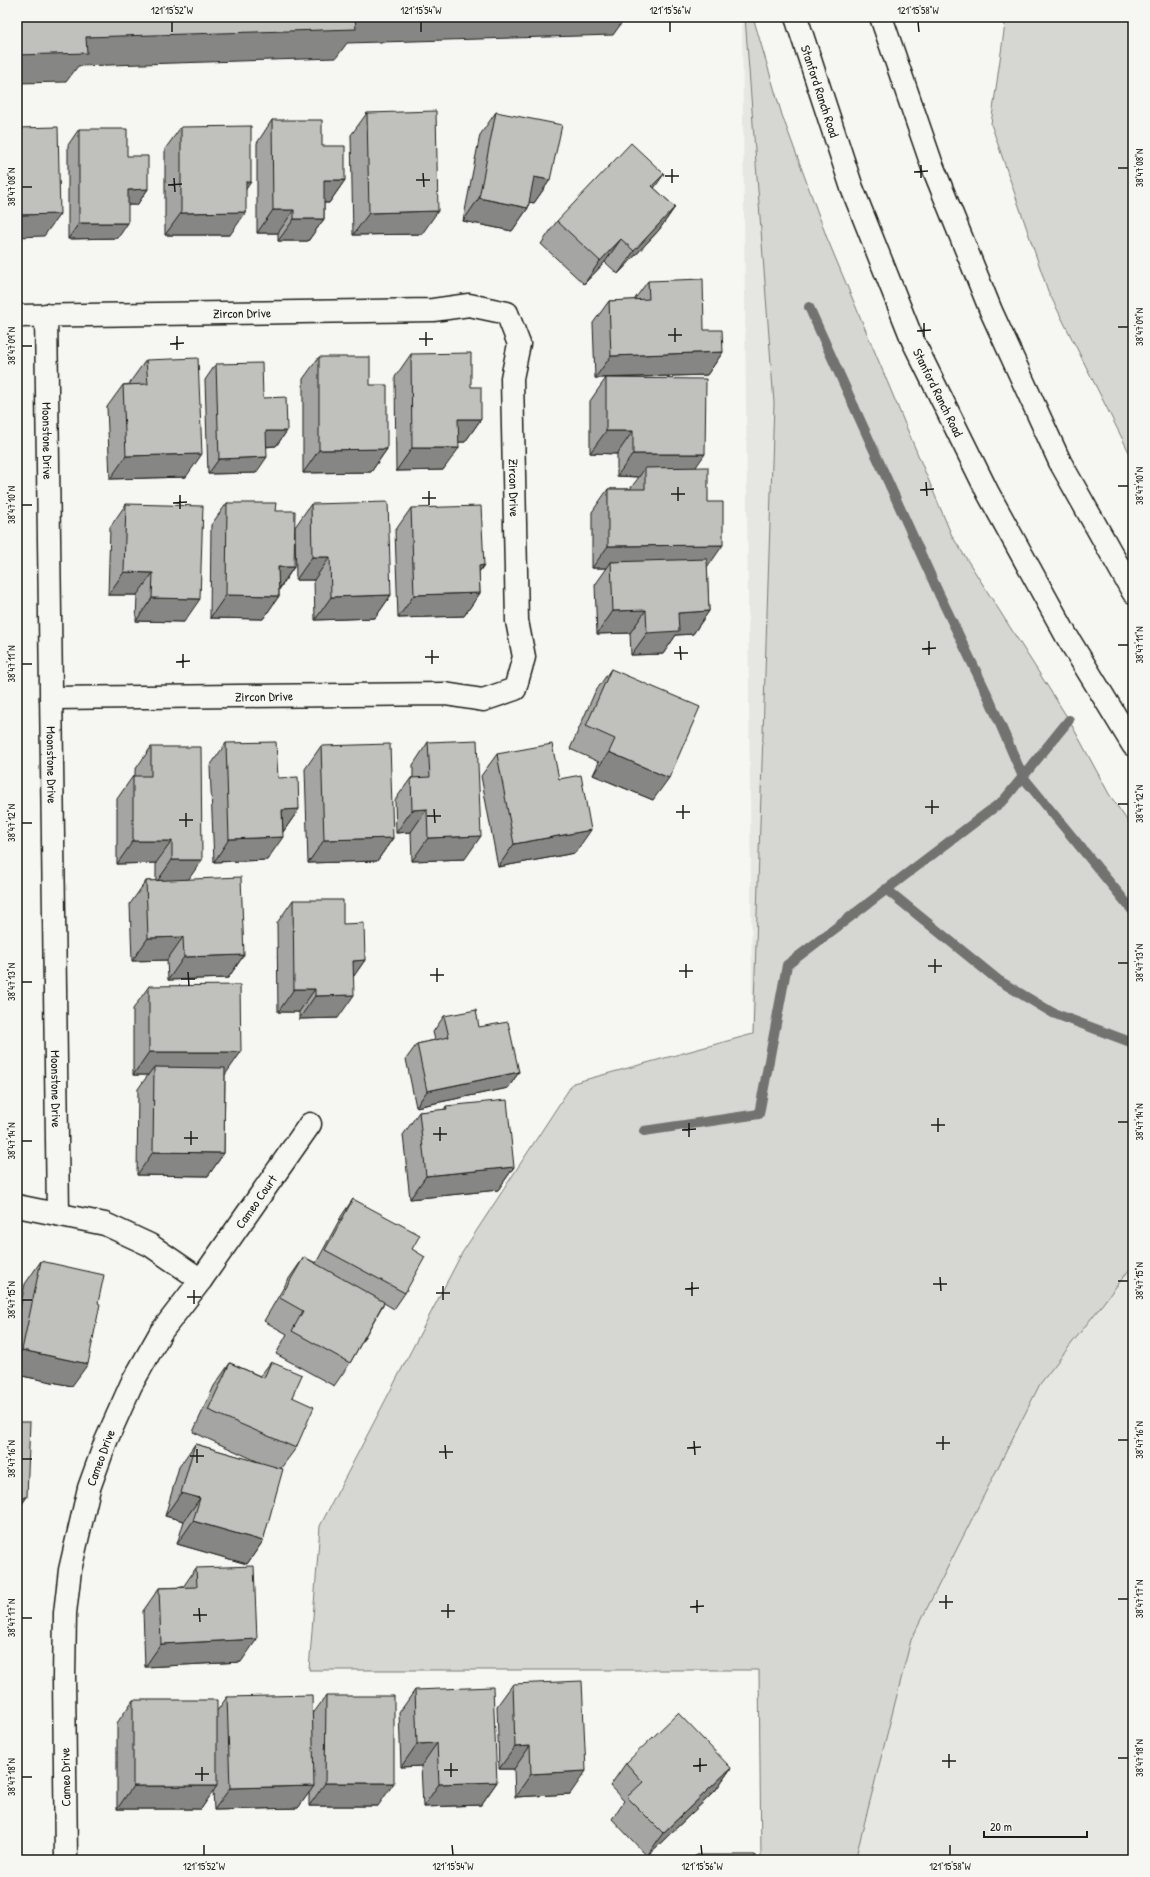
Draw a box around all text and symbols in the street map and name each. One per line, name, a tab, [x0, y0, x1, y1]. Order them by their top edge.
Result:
text: 121°15'52"W	[151, 4, 194, 17]
text: 121°15'54"W	[401, 4, 442, 17]
text: 121°15'56"W	[649, 4, 691, 17]
text: 121°15'58"W	[897, 4, 940, 17]
street label: Stanford Ranch Road	[797, 43, 844, 140]
text: 38°47'08"N	[1133, 149, 1146, 187]
text: 38°47'08"N	[5, 168, 18, 206]
street label: Zircon Drive	[213, 303, 271, 322]
text: 38°47'09"N	[1133, 308, 1146, 346]
text: 38°47'09"N	[5, 327, 18, 365]
street label: Stanford Ranch Road	[909, 345, 968, 440]
street label: Moonstone Drive	[38, 402, 57, 480]
street label: Zircon Drive	[505, 459, 524, 517]
text: 38°47'10"N	[1133, 467, 1146, 505]
text: 38°47'10"N	[5, 486, 18, 524]
text: 38°47'11"N	[1133, 626, 1146, 664]
text: 38°47'11"N	[5, 645, 18, 683]
street label: Zircon Drive	[235, 686, 293, 706]
street label: Moonstone Drive	[42, 726, 62, 804]
text: 38°47'12"N	[1133, 785, 1146, 823]
text: 38°47'12"N	[5, 804, 18, 842]
text: 38°47'13"N	[1133, 944, 1146, 982]
text: 38°47'13"N	[5, 963, 18, 1001]
street label: Moonstone Drive	[47, 1050, 66, 1128]
text: 38°47'14"N	[1133, 1103, 1146, 1141]
text: 38°47'14"N	[5, 1122, 18, 1160]
street label: Cameo Court	[231, 1171, 281, 1232]
text: 38°47'15"N	[1133, 1262, 1146, 1300]
text: 38°47'15"N	[5, 1281, 18, 1319]
text: 38°47'16"N	[1133, 1421, 1146, 1459]
street label: Cameo Drive	[82, 1426, 119, 1488]
text: 38°47'16"N	[5, 1440, 18, 1478]
text: 38°47'17"N	[1133, 1580, 1146, 1618]
text: 38°47'17"N	[5, 1599, 18, 1637]
text: 38°47'18"N	[1133, 1739, 1146, 1777]
street label: Cameo Drive	[55, 1747, 75, 1807]
text: 38°47'18"N	[5, 1758, 18, 1796]
scale bar	[984, 1813, 1087, 1839]
text: 20 m	[990, 1818, 1012, 1835]
text: 121°15'52"W	[183, 1860, 226, 1873]
text: 121°15'54"W	[433, 1860, 474, 1873]
text: 121°15'56"W	[681, 1860, 723, 1873]
text: 121°15'58"W	[929, 1860, 972, 1873]

